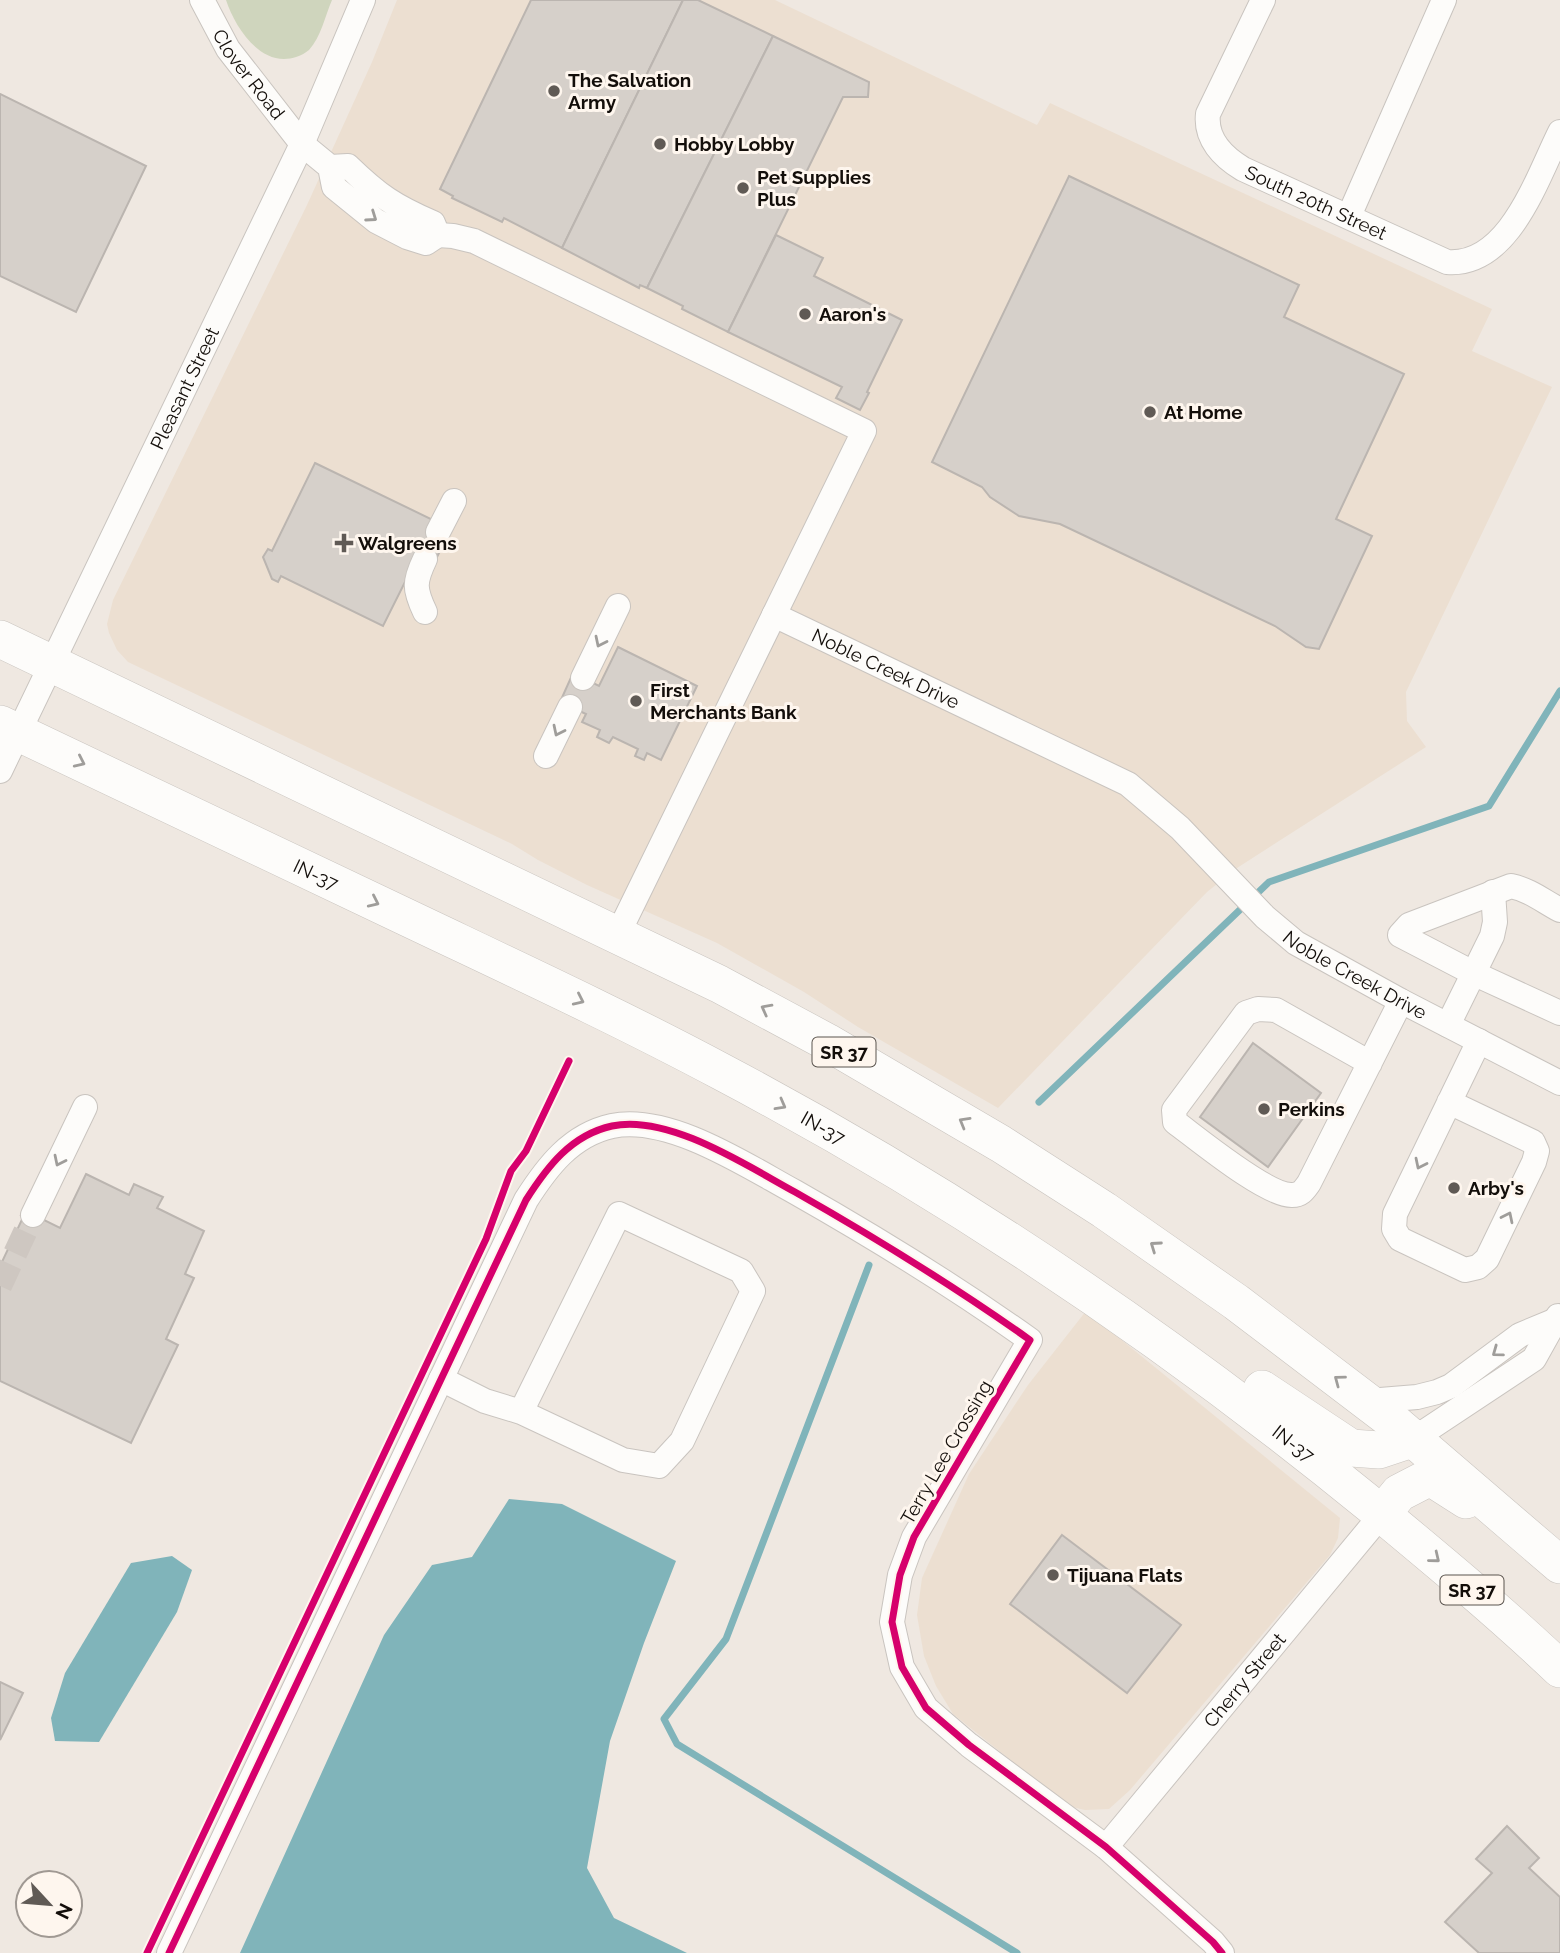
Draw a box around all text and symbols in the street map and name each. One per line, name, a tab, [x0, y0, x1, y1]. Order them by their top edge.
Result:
street label: Clover Road	[208, 25, 289, 124]
place label: The Salvation Army	[568, 69, 691, 113]
marker: The Salvation Army	[546, 83, 562, 99]
place label: Hobby Lobby	[674, 133, 795, 155]
marker: Hobby Lobby	[652, 136, 668, 152]
street label: South 20th Street	[1242, 161, 1391, 244]
place label: Pet Supplies Plus	[757, 166, 871, 210]
marker: Pet Supplies Plus	[735, 180, 751, 196]
one-way arrow	[364, 209, 377, 221]
place label: Aaron's	[819, 303, 886, 325]
marker: Aaron's	[797, 306, 813, 322]
street label: Pleasant Street	[146, 323, 223, 453]
place label: At Home	[1164, 401, 1243, 423]
marker: At Home	[1142, 404, 1158, 420]
place label: Walgreens	[358, 532, 457, 554]
marker: Walgreens	[336, 535, 352, 551]
street label: Noble Creek Drive	[809, 624, 963, 713]
one-way arrow	[595, 635, 609, 647]
place label: First Merchants Bank	[650, 679, 797, 723]
marker: First Merchants Bank	[628, 693, 644, 709]
one-way arrow	[552, 724, 566, 736]
one-way arrow	[73, 754, 85, 768]
street label: IN-37	[290, 855, 342, 895]
one-way arrow	[367, 894, 379, 908]
street label: Noble Creek Drive	[1279, 926, 1431, 1023]
one-way arrow	[572, 992, 584, 1006]
one-way arrow	[761, 1004, 774, 1018]
road number: SR 37	[812, 1037, 876, 1066]
one-way arrow	[774, 1097, 786, 1110]
place label: Perkins	[1278, 1098, 1345, 1120]
marker: Perkins	[1256, 1101, 1272, 1117]
street label: IN-37	[797, 1106, 849, 1149]
one-way arrow	[959, 1117, 971, 1130]
one-way arrow	[54, 1154, 68, 1166]
one-way arrow	[1414, 1157, 1428, 1169]
place label: Arby's	[1468, 1177, 1524, 1199]
marker: Arby's	[1446, 1180, 1462, 1196]
one-way arrow	[1499, 1212, 1513, 1224]
one-way arrow	[1150, 1242, 1163, 1254]
one-way arrow	[1492, 1344, 1504, 1356]
one-way arrow	[1334, 1375, 1347, 1388]
street label: Terry Lee Crossing	[896, 1376, 996, 1528]
street label: IN-37	[1268, 1420, 1319, 1467]
one-way arrow	[1427, 1549, 1439, 1562]
place label: Tijuana Flats	[1067, 1564, 1183, 1586]
marker: Tijuana Flats	[1045, 1567, 1061, 1583]
road number: SR 37	[1440, 1576, 1504, 1604]
street label: Cherry Street	[1199, 1628, 1290, 1732]
north arrow	[14, 1869, 84, 1939]
text: N	[51, 1900, 77, 1923]

